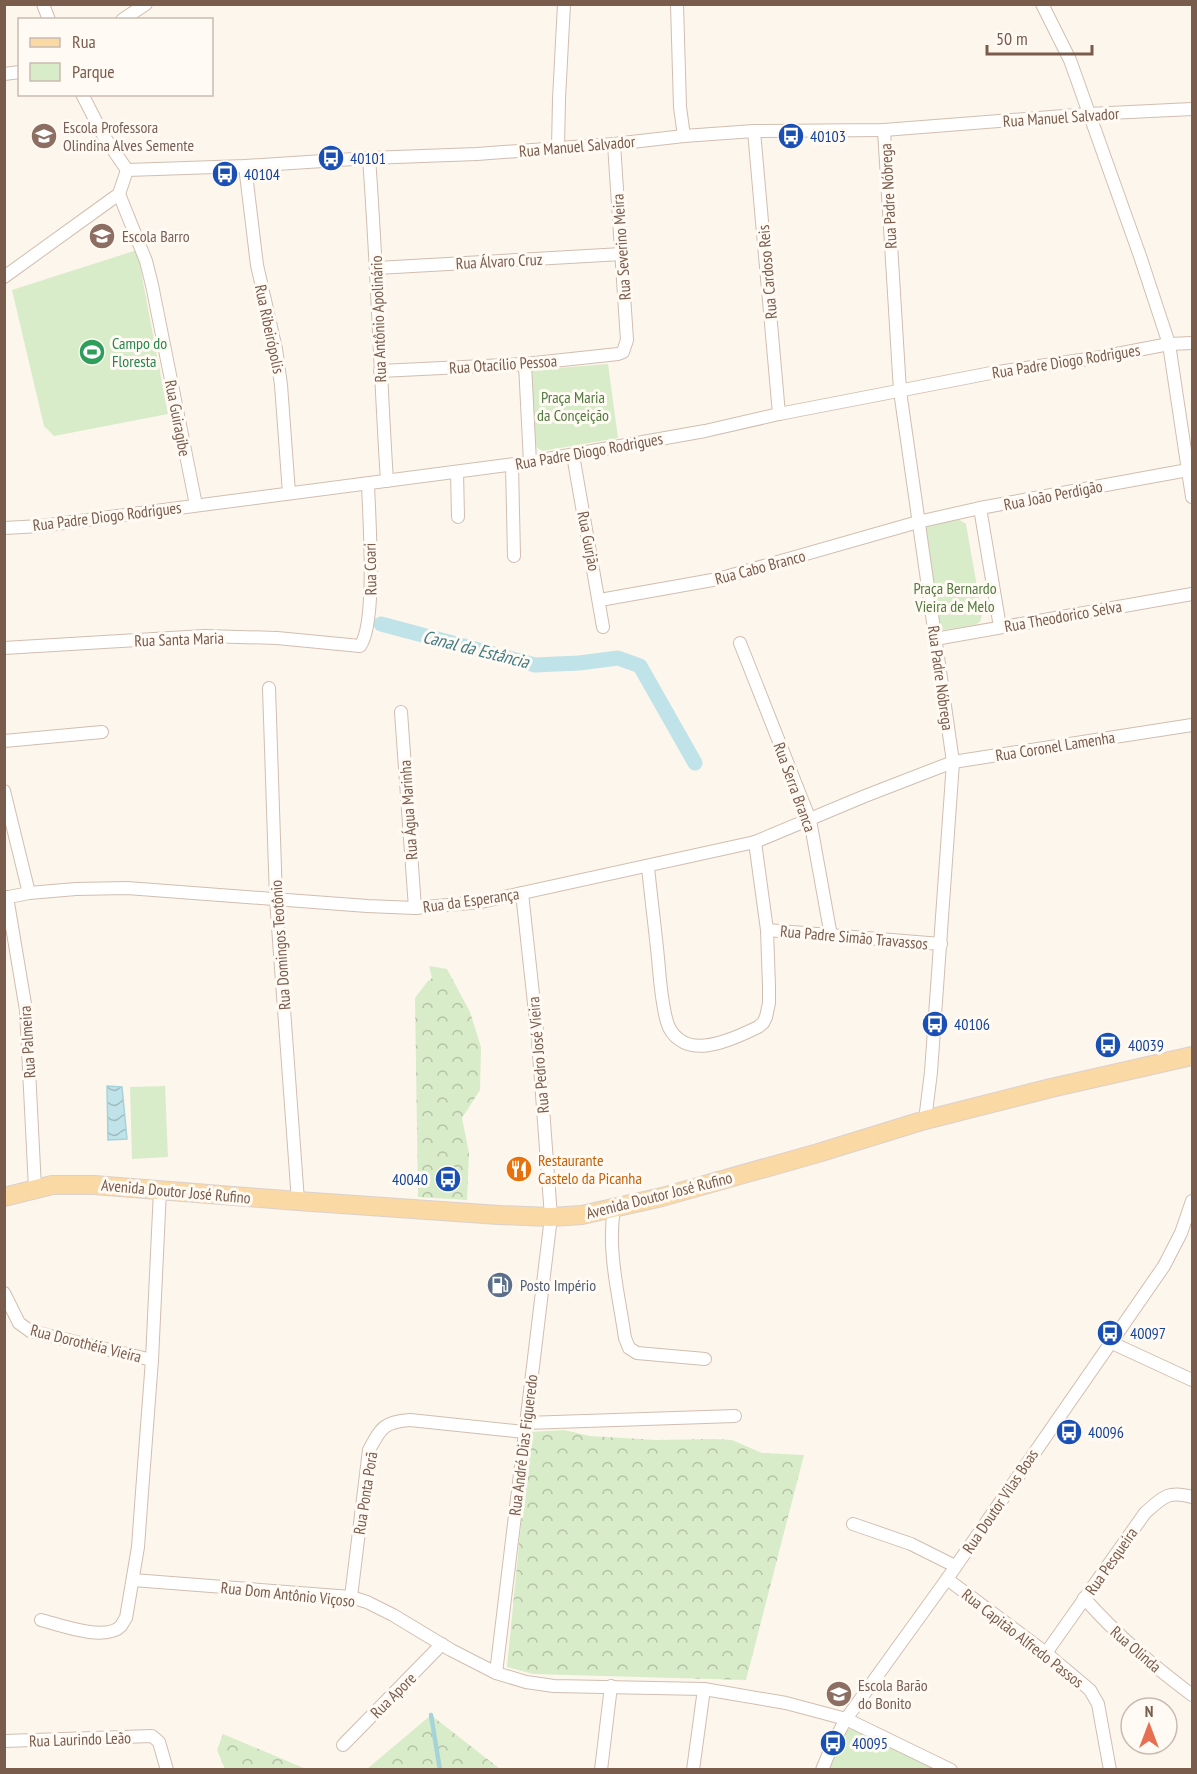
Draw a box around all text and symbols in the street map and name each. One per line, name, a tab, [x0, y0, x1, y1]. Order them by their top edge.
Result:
legend	[18, 18, 213, 96]
scale bar	[987, 18, 1092, 56]
text: 50 m	[996, 27, 1028, 50]
text: Rua	[72, 30, 96, 53]
text: Parque	[72, 60, 115, 83]
street label: Rua Manuel Salvador	[1002, 103, 1120, 131]
place label: Escola Professora Olindina Alves Semente	[63, 117, 194, 155]
school or university icon: Escola Professora Olindina Alves Semente	[29, 121, 59, 151]
bus stop icon: 40103	[776, 121, 806, 151]
place label: 40103	[810, 126, 846, 146]
street label: Rua Manuel Salvador	[518, 131, 637, 161]
bus stop icon: 40101	[316, 143, 346, 173]
street label: Rua Padre Nóbrega	[875, 143, 901, 249]
place label: 40101	[350, 148, 386, 168]
bus stop icon: 40104	[210, 159, 240, 189]
place label: 40104	[244, 164, 280, 184]
street label: Rua Severino Meira	[607, 193, 635, 301]
school or university icon: Escola Barro	[87, 221, 117, 251]
street label: Rua Cardoso Reis	[753, 224, 781, 320]
place label: Escola Barro	[122, 226, 190, 246]
street label: Rua Álvaro Cruz	[455, 249, 543, 273]
street label: Rua Antônio Apolinário	[366, 255, 390, 383]
street label: Rua Ribeirópolis	[251, 283, 289, 375]
place label: Campo do Floresta	[112, 333, 167, 371]
sports icon: Campo do Floresta	[77, 337, 107, 367]
street label: Rua Padre Diogo Rodrigues	[991, 339, 1141, 383]
street label: Rua Otacílio Pessoa	[448, 350, 558, 378]
street label: Rua Guiragibe	[161, 378, 195, 458]
park label: Praça Maria da Conçeição	[537, 387, 609, 425]
street label: Rua Padre Diogo Rodrigues	[514, 428, 664, 474]
street label: Rua João Perdigão	[1002, 476, 1104, 514]
street label: Rua Padre Diogo Rodrigues	[32, 497, 182, 535]
street label: Rua Gurjão	[573, 509, 605, 573]
street label: Rua Coari	[360, 543, 380, 595]
street label: Rua Cabo Branco	[713, 545, 808, 589]
park label: Praça Bernardo Vieira de Melo	[913, 578, 997, 616]
street label: Rua Theodorico Selva	[1003, 596, 1123, 636]
street label: Rua Padre Nóbrega	[924, 624, 958, 732]
water label: Canal da Estância	[421, 625, 532, 673]
street label: Rua Santa Maria	[134, 627, 224, 651]
street label: Rua Coronel Lamenha	[994, 727, 1116, 765]
street label: Rua Serra Branca	[770, 739, 820, 835]
street label: Rua Água Marinha	[395, 759, 421, 861]
street label: Rua Domingos Teotônio	[265, 879, 295, 1011]
street label: Rua da Esperança	[422, 883, 520, 917]
street label: Rua Padre Simão Travassos	[779, 921, 929, 953]
street label: Rua Pedro José Vieira	[523, 996, 553, 1114]
street label: Rua Palmeira	[14, 1005, 40, 1079]
bus stop icon: 40106	[920, 1009, 950, 1039]
place label: 40106	[954, 1014, 990, 1034]
bus stop icon: 40039	[1093, 1030, 1123, 1060]
place label: 40039	[1128, 1035, 1164, 1055]
place label: Restaurante Castelo da Picanha	[538, 1150, 642, 1188]
restaurant icon: Restaurante Castelo da Picanha	[504, 1154, 534, 1184]
bus stop icon: 40040	[433, 1164, 463, 1194]
street label: Avenida Doutor José Rufino	[584, 1167, 734, 1223]
place label: 40040	[392, 1169, 428, 1189]
street label: Avenida Doutor José Rufino	[100, 1174, 252, 1208]
fuel station icon: Posto Império	[485, 1270, 515, 1300]
place label: Posto Império	[520, 1275, 596, 1295]
bus stop icon: 40097	[1095, 1318, 1125, 1348]
street label: Rua Dorothéia Vieira	[28, 1320, 144, 1366]
place label: 40097	[1130, 1323, 1166, 1343]
street label: Rua André Dias Figueredo	[504, 1373, 542, 1517]
bus stop icon: 40096	[1054, 1417, 1084, 1447]
place label: 40096	[1088, 1422, 1124, 1442]
street label: Rua Doutor Vilas Boas	[958, 1445, 1042, 1557]
street label: Rua Ponta Porã	[349, 1450, 381, 1536]
street label: Rua Pesqueira	[1080, 1523, 1142, 1599]
street label: Rua Dom Antônio Viçoso	[220, 1577, 356, 1611]
street label: Rua Capitão Alfredo Passos	[958, 1584, 1088, 1692]
street label: Rua Olinda	[1107, 1622, 1165, 1676]
street label: Rua Apore	[366, 1668, 420, 1722]
place label: Escola Barão do Bonito	[858, 1675, 928, 1713]
school or university icon: Escola Barão do Bonito	[824, 1679, 854, 1709]
north arrow	[1119, 1696, 1179, 1756]
text: N	[1145, 1701, 1153, 1721]
street label: Rua Laurindo Leão	[29, 1727, 131, 1751]
bus stop icon: 40095	[818, 1728, 848, 1758]
place label: 40095	[852, 1733, 888, 1753]

